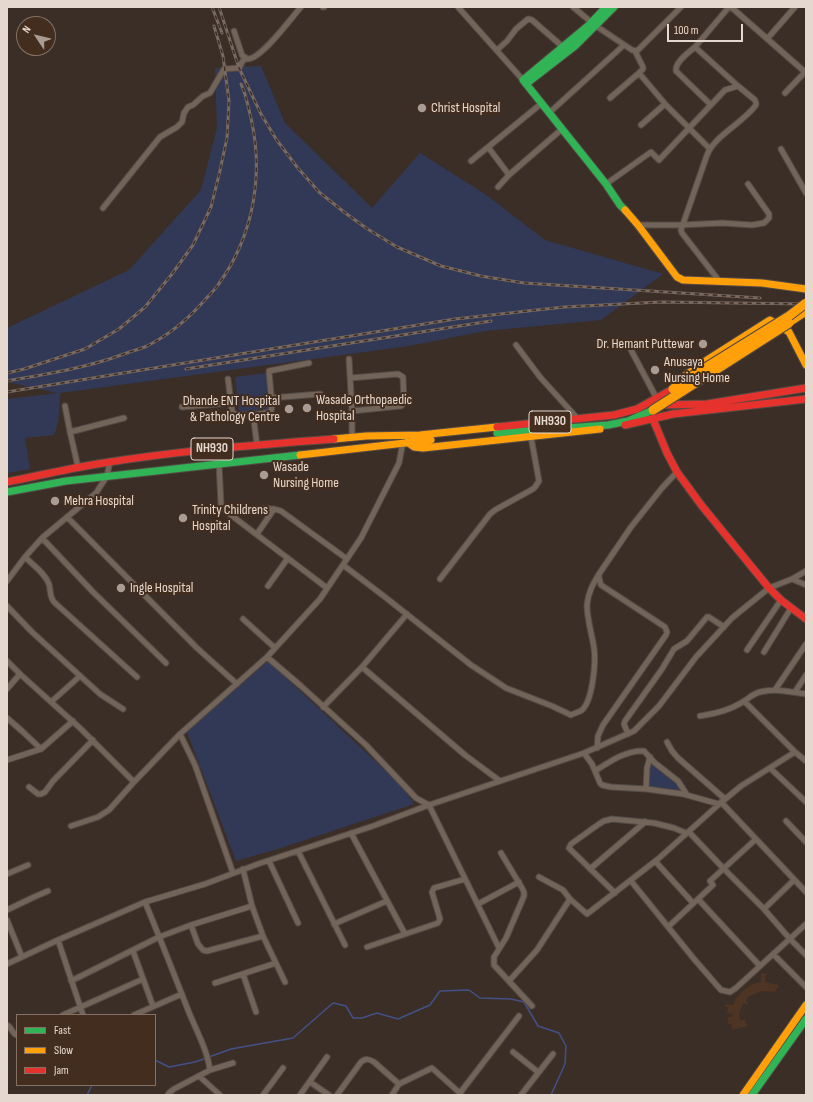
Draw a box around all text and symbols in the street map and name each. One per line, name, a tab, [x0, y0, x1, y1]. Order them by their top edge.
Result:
north arrow	[16, 16, 56, 56]
scale bar	[669, 16, 745, 42]
text: N	[20, 23, 34, 36]
text: 100 m	[674, 23, 699, 38]
place label: Christ Hospital	[431, 100, 500, 116]
marker: Christ Hospital	[416, 102, 428, 114]
place label: Dr. Hemant Puttewar	[596, 336, 694, 352]
marker: Dr. Hemant Puttewar	[697, 338, 709, 350]
place label: Anusaya Nursing Home	[664, 354, 730, 386]
marker: Anusaya Nursing Home	[649, 364, 661, 376]
place label: Wasade Orthopaedic Hospital	[316, 392, 412, 424]
place label: Dhande ENT Hospital & Pathology Centre	[183, 393, 280, 426]
marker: Wasade Orthopaedic Hospital	[301, 402, 313, 414]
marker: Dhande ENT Hospital & Pathology Centre	[283, 403, 295, 415]
road number: NH930	[529, 411, 571, 433]
road number: NH930	[191, 438, 233, 460]
place label: Wasade Nursing Home	[273, 459, 339, 492]
marker: Wasade Nursing Home	[258, 469, 270, 481]
place label: Mehra Hospital	[64, 493, 134, 509]
marker: Mehra Hospital	[49, 495, 61, 507]
place label: Trinity Childrens Hospital	[192, 502, 268, 534]
marker: Trinity Childrens Hospital	[177, 512, 189, 524]
place label: Ingle Hospital	[130, 580, 193, 596]
marker: Ingle Hospital	[115, 582, 127, 594]
legend	[16, 1014, 156, 1086]
text: Fast	[54, 1023, 71, 1038]
text: Slow	[54, 1043, 73, 1058]
text: Jam	[54, 1063, 69, 1078]

